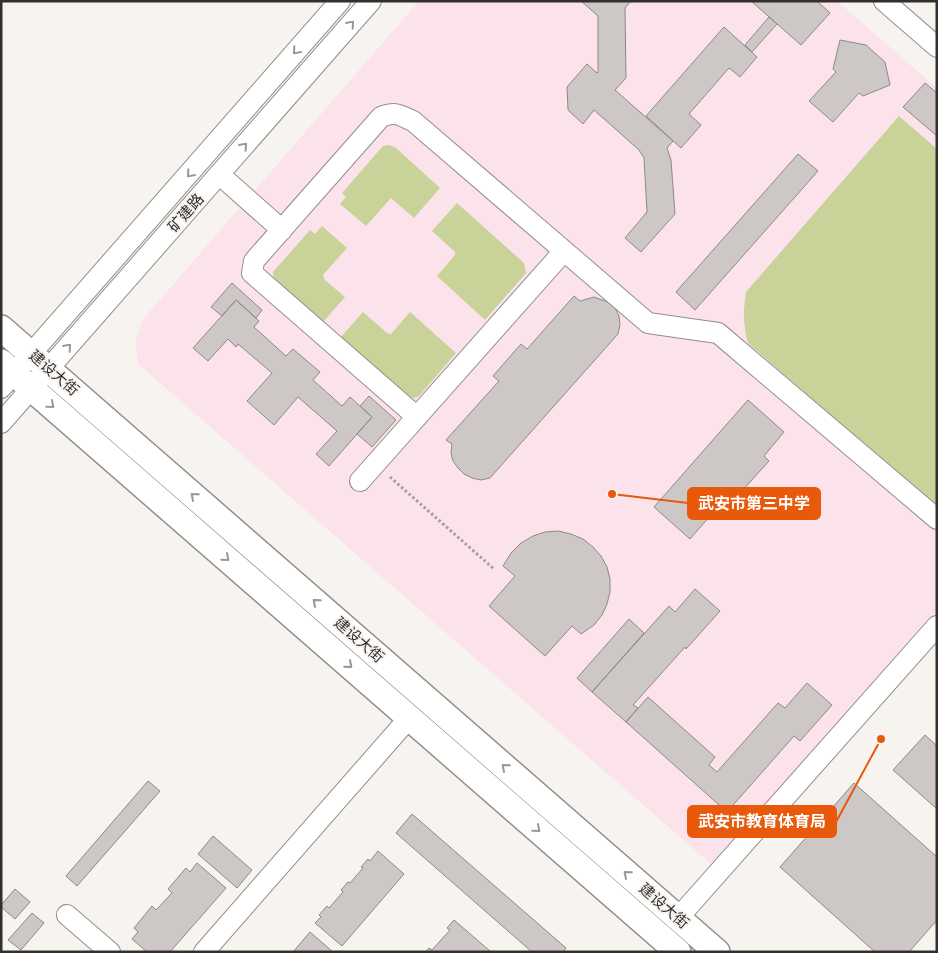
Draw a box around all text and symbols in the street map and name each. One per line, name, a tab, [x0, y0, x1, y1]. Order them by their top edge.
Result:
one-way arrow	[345, 20, 354, 29]
one-way arrow	[293, 46, 302, 55]
one-way arrow	[239, 143, 248, 152]
one-way arrow	[186, 168, 195, 177]
street label: 矿建路	[164, 190, 208, 236]
one-way arrow	[62, 344, 71, 353]
street label: 建设大街	[25, 347, 83, 399]
one-way arrow	[46, 399, 55, 408]
callout: 武安市第三中学	[688, 488, 820, 519]
one-way arrow	[190, 492, 199, 501]
text: 武安市第三中学	[698, 494, 810, 513]
one-way arrow	[221, 552, 230, 561]
one-way arrow	[313, 599, 322, 608]
street label: 建设大街	[330, 614, 388, 666]
one-way arrow	[343, 659, 352, 668]
one-way arrow	[501, 764, 510, 773]
callout: 武安市教育体育局	[688, 806, 836, 837]
text: 武安市教育体育局	[698, 812, 826, 831]
one-way arrow	[532, 823, 541, 832]
one-way arrow	[624, 871, 633, 879]
street label: 建设大街	[635, 880, 693, 932]

